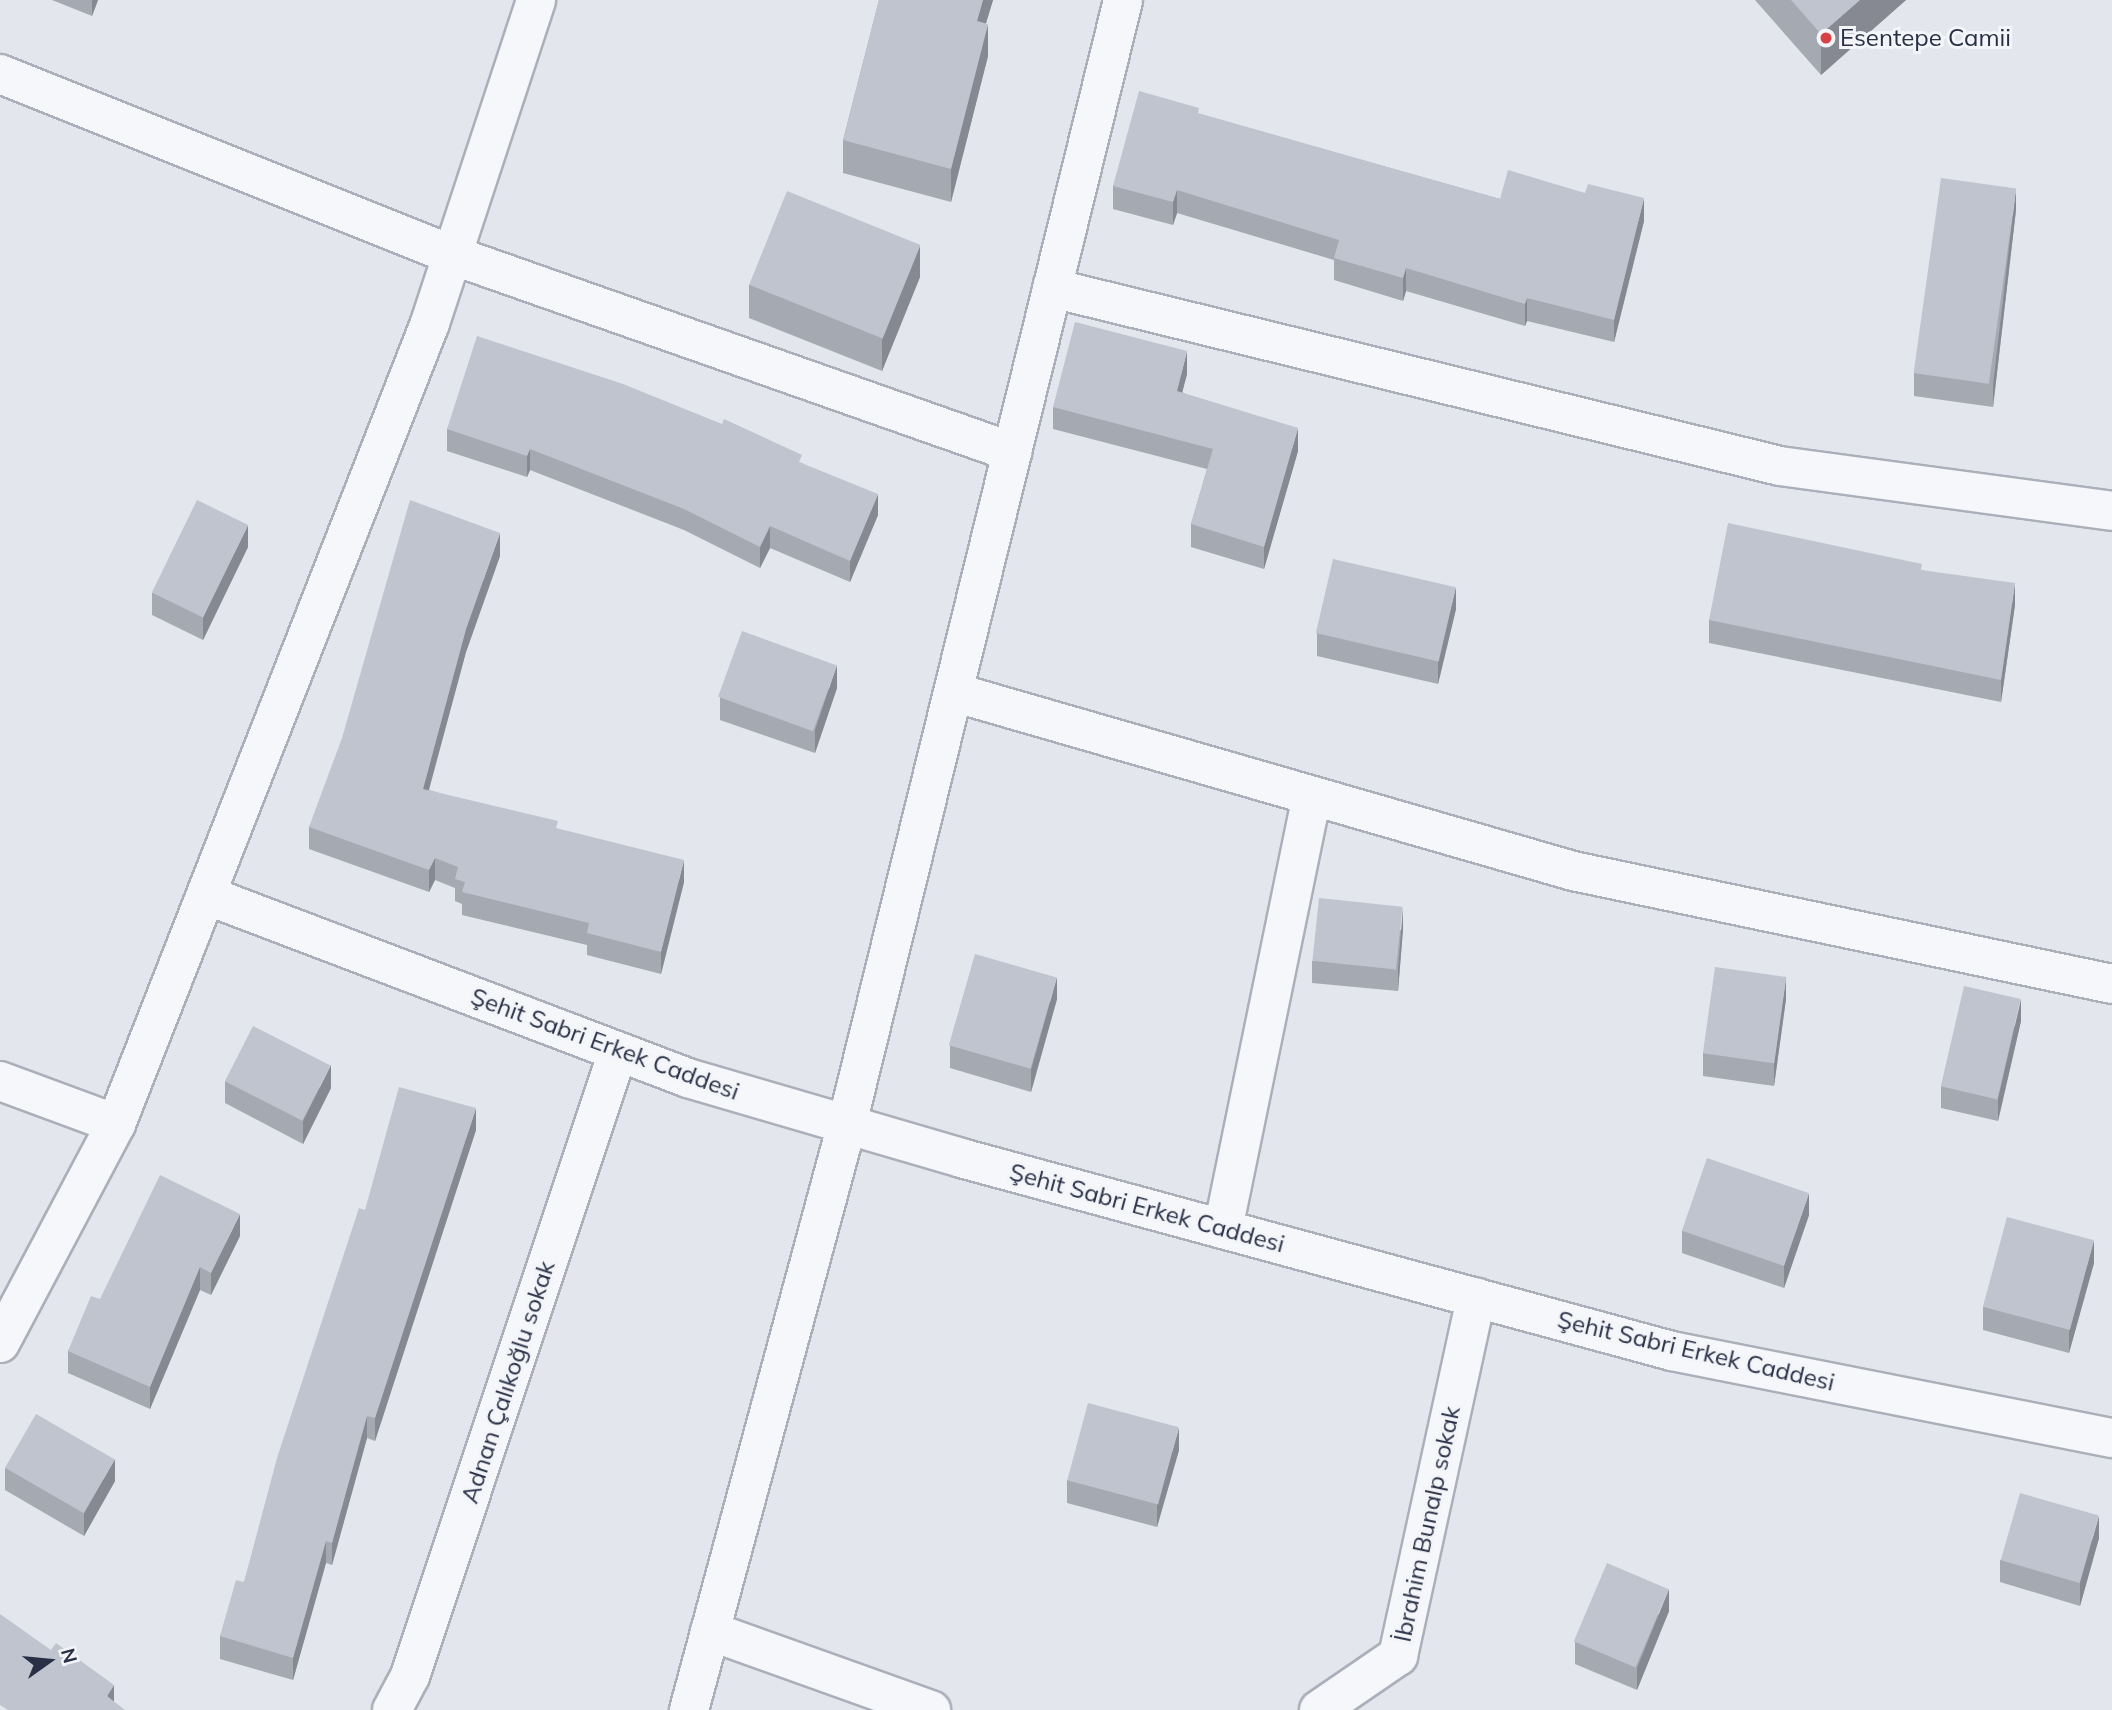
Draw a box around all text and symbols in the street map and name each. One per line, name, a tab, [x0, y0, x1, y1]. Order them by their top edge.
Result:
place label: Esentepe Camii	[1840, 24, 2011, 52]
marker: Esentepe Camii	[1818, 30, 1834, 46]
street label: Şehit Sabri Erkek Caddesi	[467, 982, 743, 1106]
street label: Şehit Sabri Erkek Caddesi	[1006, 1157, 1288, 1259]
street label: Adnan Çalıkoğlu sokak	[455, 1257, 561, 1507]
street label: Şehit Sabri Erkek Caddesi	[1555, 1305, 1837, 1397]
street label: İbrahim Bunalp sokak	[1388, 1403, 1466, 1645]
north arrow	[14, 1626, 84, 1696]
text: N	[56, 1646, 83, 1666]

